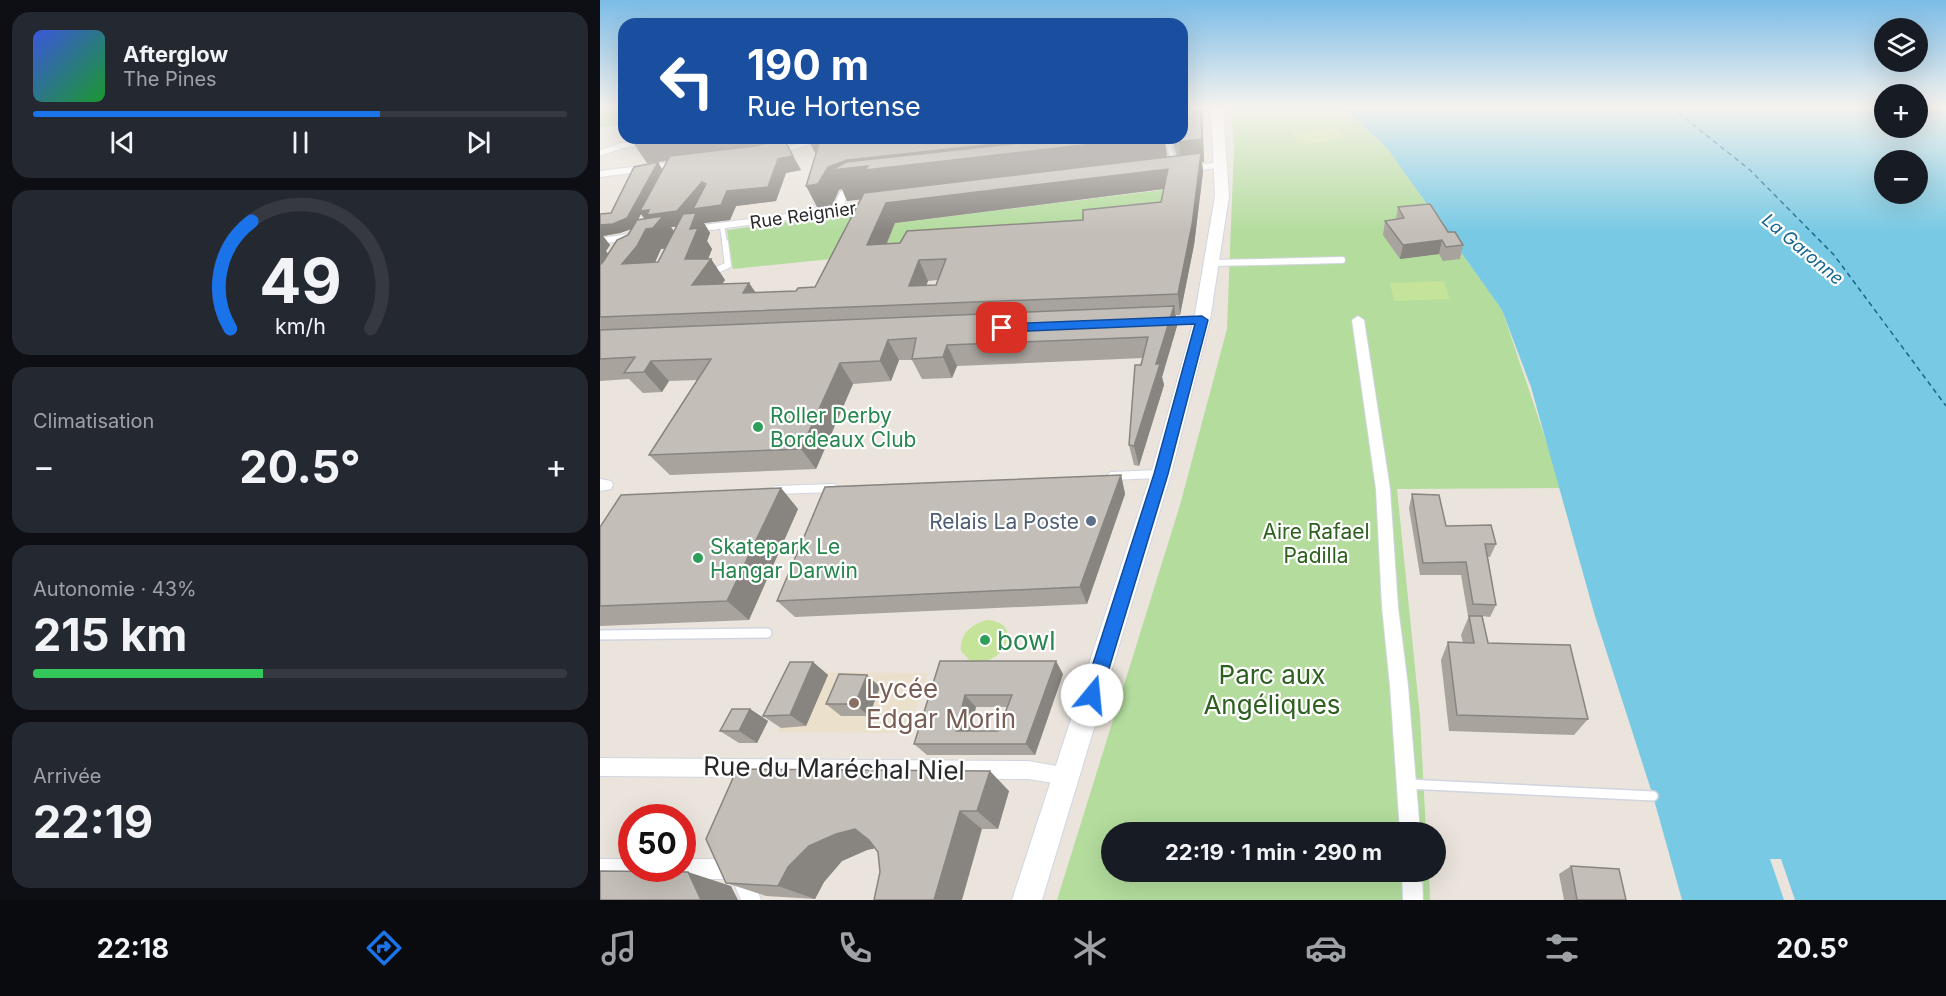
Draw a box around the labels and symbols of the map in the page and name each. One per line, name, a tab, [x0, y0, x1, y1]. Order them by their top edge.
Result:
street label: Rue Reignier	[748, 197, 858, 233]
water label: La Garonne	[1758, 209, 1848, 289]
pin	[976, 302, 1027, 353]
place label: Roller Derby Bordeaux Club	[770, 403, 916, 452]
marker: Roller Derby Bordeaux Club	[751, 420, 765, 434]
place label: Relais La Poste	[929, 509, 1079, 534]
marker: Relais La Poste	[1084, 514, 1098, 528]
park label: Aire Rafael Padilla	[1262, 519, 1370, 568]
place label: Skatepark Le Hangar Darwin	[710, 534, 858, 583]
marker: Skatepark Le Hangar Darwin	[691, 551, 705, 565]
place label: bowl	[997, 625, 1056, 656]
marker: bowl	[978, 633, 992, 647]
park label: Parc aux Angéliques	[1203, 659, 1341, 720]
position arrow	[1060, 663, 1124, 727]
place label: Lycée Edgar Morin	[866, 673, 1016, 734]
marker: Lycée Edgar Morin	[847, 696, 861, 710]
street label: Rue du Maréchal Niel	[703, 750, 965, 786]
speed limit sign: 50	[618, 804, 696, 882]

